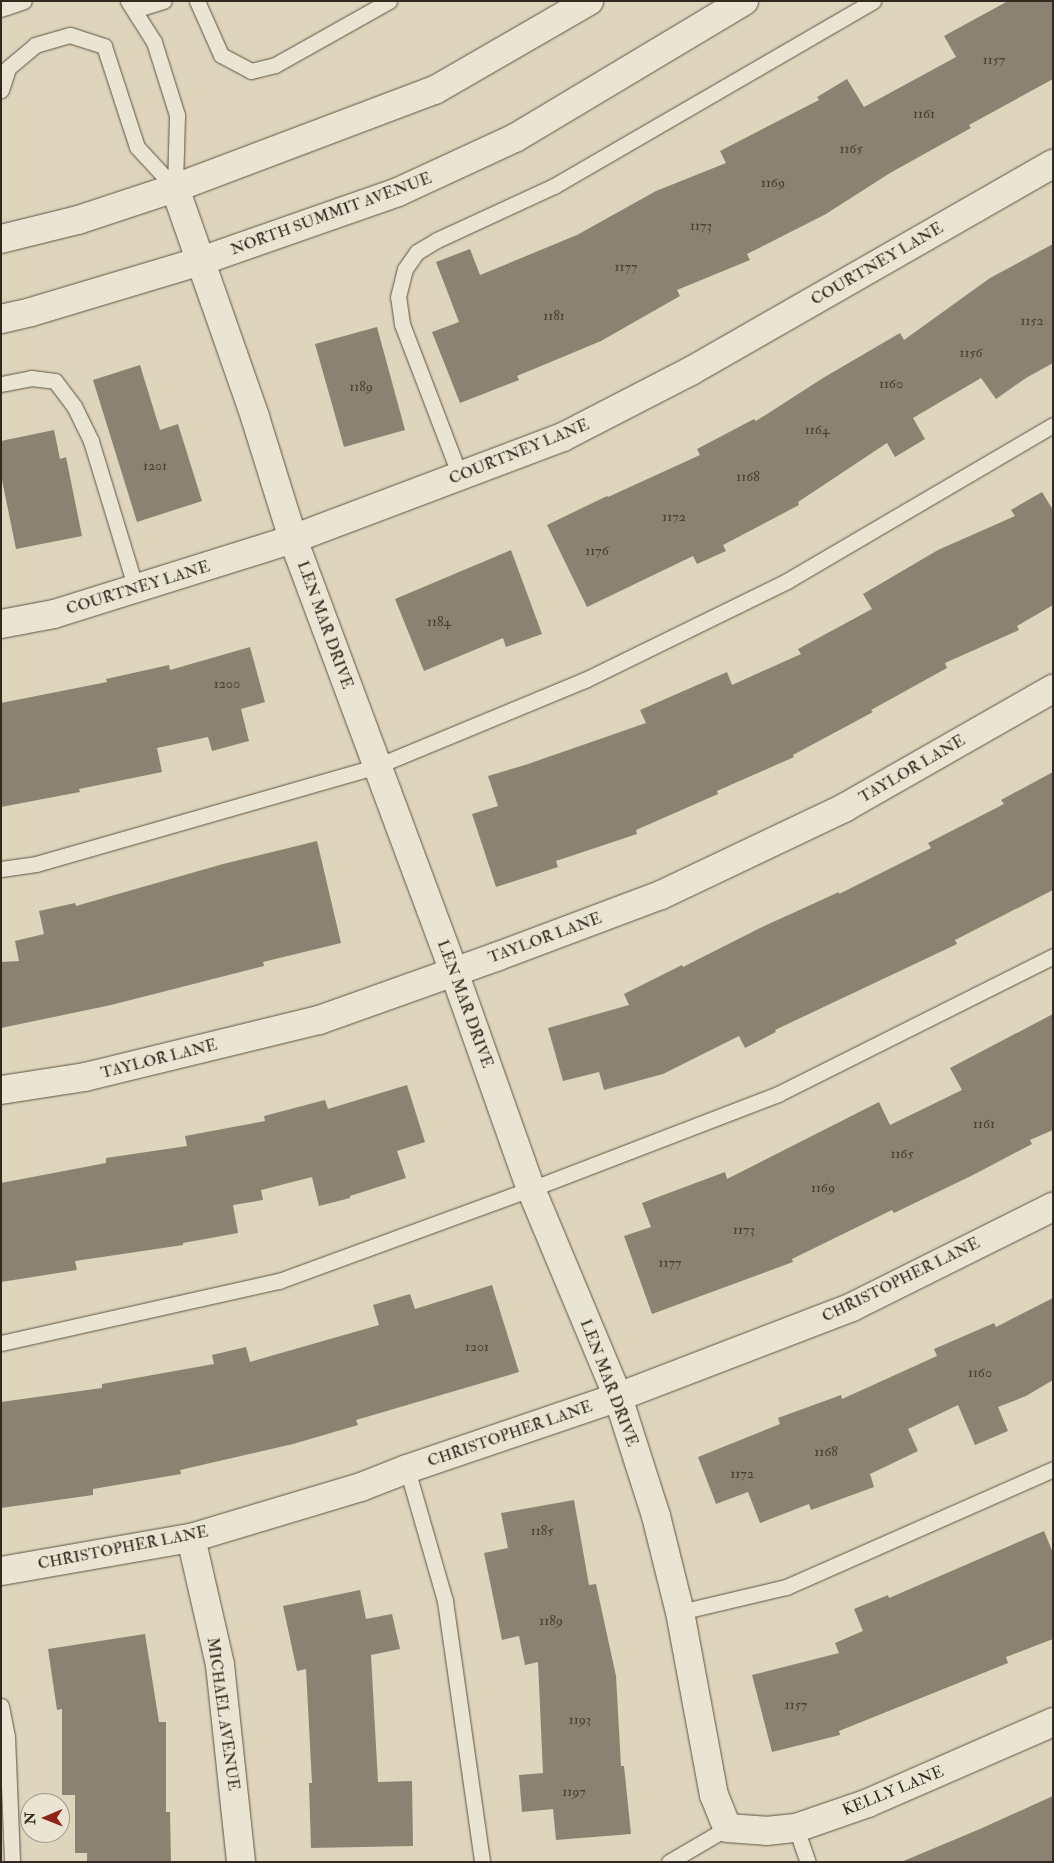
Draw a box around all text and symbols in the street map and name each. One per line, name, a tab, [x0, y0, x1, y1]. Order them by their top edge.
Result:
house number: 1157	[983, 52, 1005, 68]
house number: 1161	[913, 106, 935, 122]
house number: 1165	[839, 141, 863, 157]
street label: NORTH SUMMIT AVENUE	[228, 169, 434, 259]
house number: 1169	[761, 175, 785, 191]
house number: 1173	[690, 218, 712, 234]
street label: COURTNEY LANE	[808, 218, 946, 310]
house number: 1177	[615, 259, 637, 275]
house number: 1181	[543, 308, 565, 324]
house number: 1152	[1020, 313, 1044, 329]
house number: 1156	[959, 345, 983, 361]
house number: 1160	[879, 376, 903, 392]
house number: 1189	[349, 379, 373, 395]
street label: COURTNEY LANE	[446, 415, 592, 489]
house number: 1164	[805, 422, 829, 438]
house number: 1201	[143, 458, 167, 474]
house number: 1168	[736, 469, 760, 485]
house number: 1172	[662, 509, 686, 525]
house number: 1176	[585, 543, 609, 559]
street label: COURTNEY LANE	[64, 557, 212, 619]
street label: LEN MAR DRIVE	[293, 558, 357, 692]
house number: 1184	[427, 614, 451, 630]
house number: 1200	[214, 676, 240, 692]
street label: TAYLOR LANE	[856, 731, 968, 807]
street label: TAYLOR LANE	[486, 909, 604, 967]
street label: LEN MAR DRIVE	[433, 937, 497, 1071]
street label: TAYLOR LANE	[99, 1035, 219, 1083]
house number: 1161	[973, 1116, 995, 1132]
house number: 1165	[890, 1146, 914, 1162]
house number: 1169	[811, 1180, 835, 1196]
house number: 1173	[733, 1222, 755, 1238]
street label: CHRISTOPHER LANE	[819, 1233, 983, 1327]
house number: 1177	[659, 1255, 681, 1271]
street label: LEN MAR DRIVE	[576, 1317, 642, 1449]
house number: 1201	[465, 1339, 489, 1355]
house number: 1160	[968, 1365, 992, 1381]
street label: CHRISTOPHER LANE	[425, 1397, 595, 1471]
house number: 1168	[814, 1444, 838, 1460]
house number: 1172	[730, 1466, 754, 1482]
street label: CHRISTOPHER LANE	[36, 1522, 210, 1574]
house number: 1185	[531, 1523, 553, 1539]
house number: 1189	[539, 1613, 563, 1629]
street label: MICHAEL AVENUE	[203, 1636, 243, 1792]
house number: 1157	[785, 1697, 807, 1713]
house number: 1193	[569, 1712, 591, 1728]
street label: KELLY LANE	[840, 1762, 946, 1820]
house number: 1197	[562, 1784, 586, 1800]
north arrow	[20, 1793, 70, 1843]
text: N	[22, 1812, 39, 1825]

